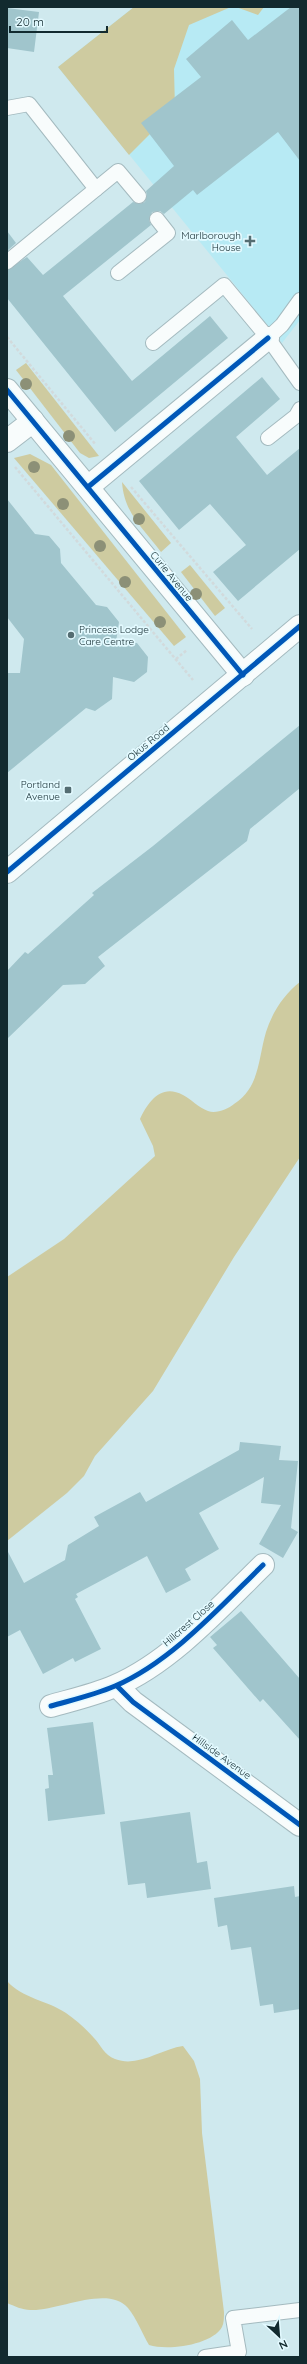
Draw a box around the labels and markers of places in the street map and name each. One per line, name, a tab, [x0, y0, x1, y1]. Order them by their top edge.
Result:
place label: Marlborough House	[181, 229, 241, 254]
marker: Marlborough House	[244, 235, 256, 247]
place label: Princess Lodge Care Centre	[79, 623, 149, 648]
marker: Princess Lodge Care Centre	[66, 630, 76, 640]
place label: Portland Avenue	[21, 778, 60, 803]
marker: Portland Avenue	[63, 785, 73, 795]

